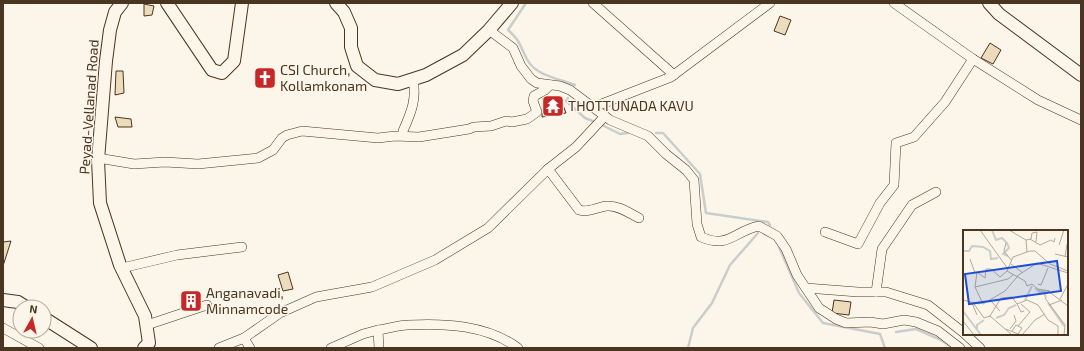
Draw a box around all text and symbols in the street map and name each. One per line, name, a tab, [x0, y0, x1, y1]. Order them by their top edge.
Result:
street label: Peyad-Vellanad Road	[75, 39, 102, 175]
place label: CSI Church, Kollamkonam	[280, 61, 367, 94]
church icon: CSI Church, Kollamkonam	[252, 65, 278, 91]
temple icon: THOTTUNADA KAVU	[540, 93, 566, 119]
place label: THOTTUNADA KAVU	[568, 97, 694, 114]
inset map	[963, 230, 1068, 335]
place label: Anganavadi, Minnamcode	[206, 284, 288, 317]
building icon: Anganavadi, Minnamcode	[178, 288, 204, 314]
north arrow	[12, 299, 52, 339]
text: N	[29, 302, 38, 316]

